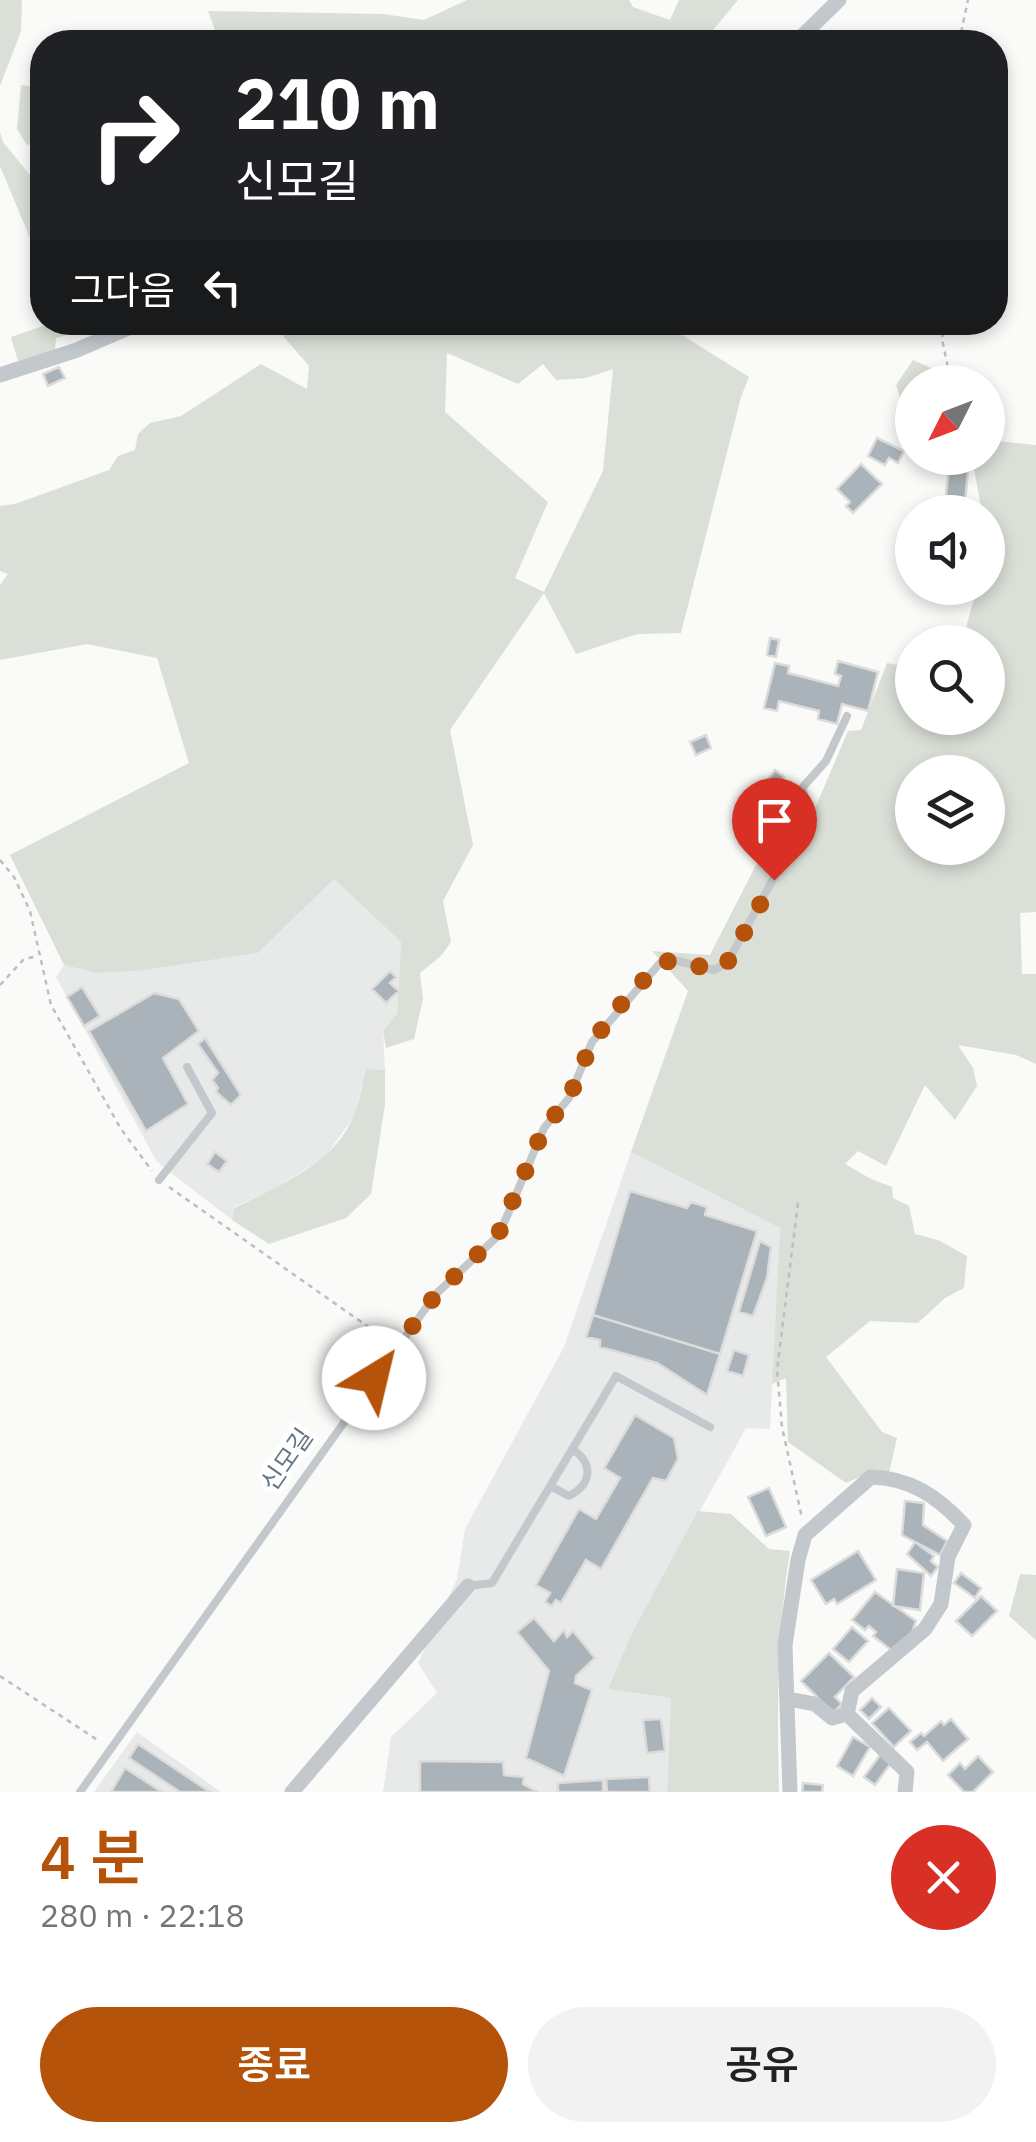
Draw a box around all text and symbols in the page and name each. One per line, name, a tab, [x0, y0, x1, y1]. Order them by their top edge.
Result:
text: 210 m	[235, 57, 440, 148]
icon: right	[70, 70, 200, 200]
text: 신모길	[235, 151, 359, 209]
icon: left	[195, 260, 250, 315]
text: 그다음	[70, 265, 175, 314]
north arrow	[895, 365, 1005, 475]
map controls	[895, 365, 1005, 865]
button: sound	[895, 495, 1005, 605]
button: search	[895, 625, 1005, 735]
button: layers	[895, 755, 1005, 865]
pin	[732, 778, 817, 881]
icon: arrive	[747, 793, 802, 848]
position arrow	[322, 1326, 426, 1430]
street label: 신모길	[253, 1421, 319, 1497]
text: 4 분	[40, 1817, 145, 1896]
button: close	[891, 1825, 996, 1930]
text: 280 m · 22:18	[40, 1894, 245, 1936]
button: 종료	[40, 2007, 508, 2122]
button: 공유	[528, 2007, 996, 2122]

